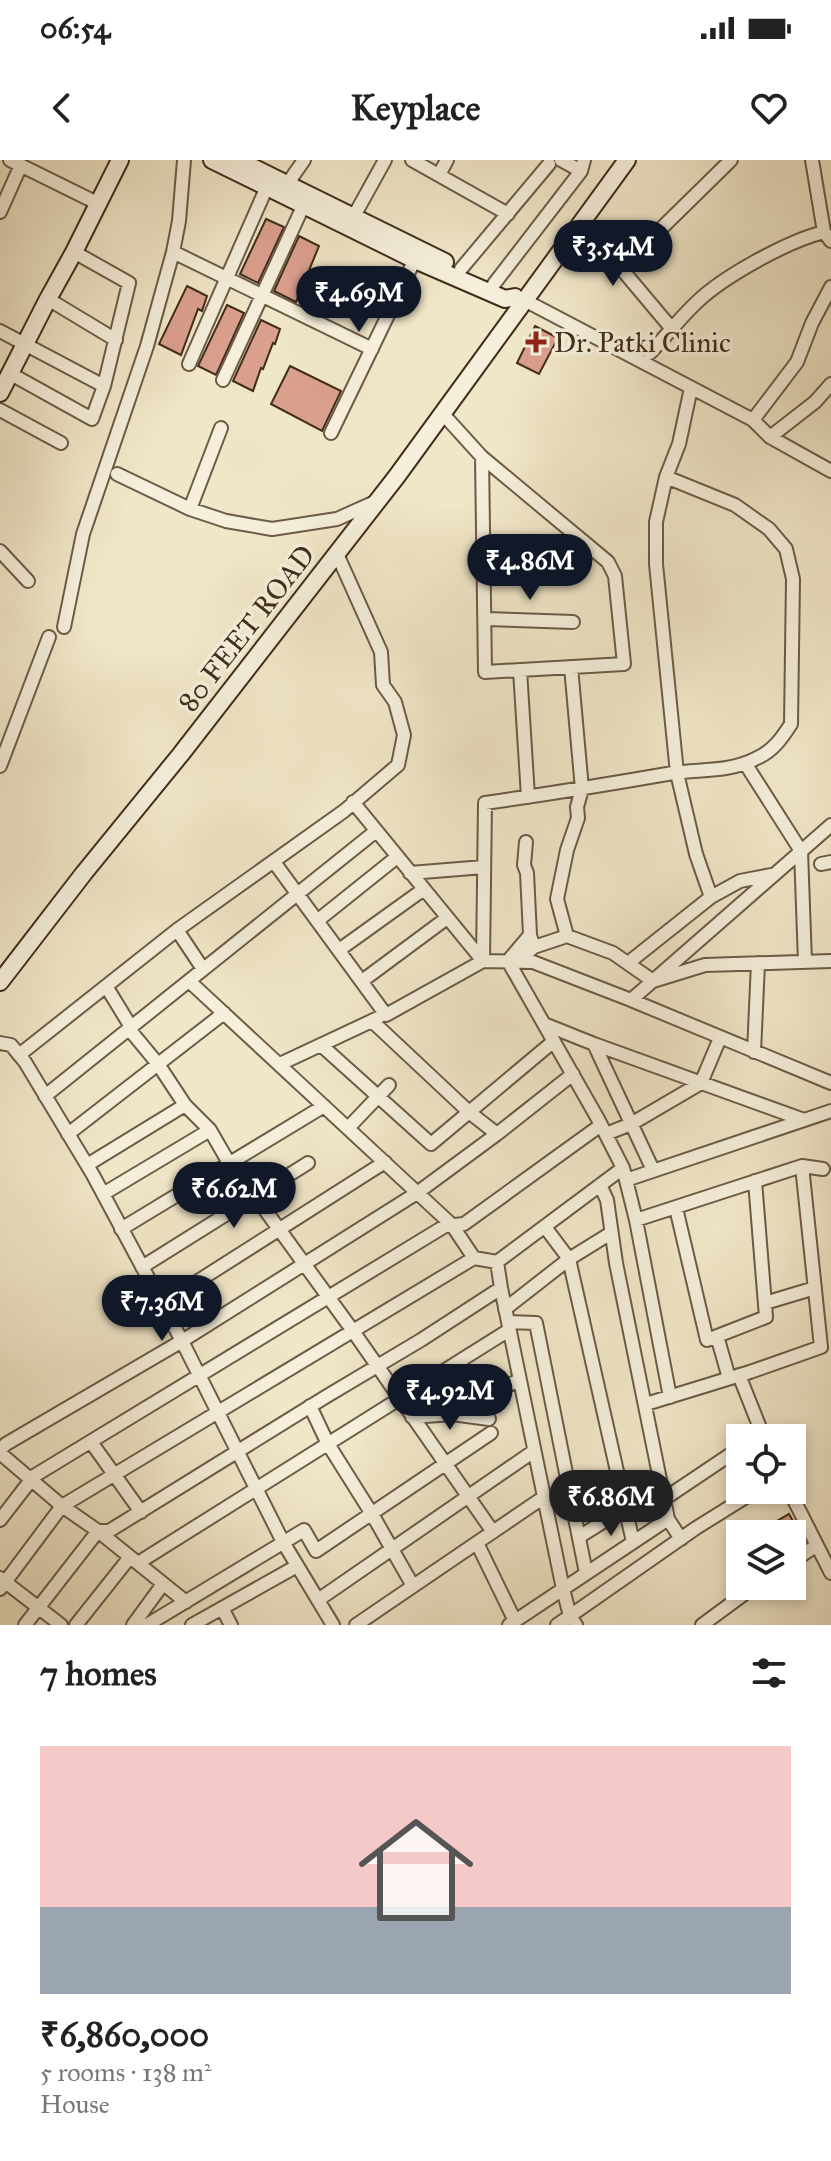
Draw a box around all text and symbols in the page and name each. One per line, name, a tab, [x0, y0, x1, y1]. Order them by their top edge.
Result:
text: 06:54	[40, 10, 110, 46]
icon: back	[40, 86, 84, 130]
text: Keyplace	[351, 86, 480, 130]
icon: heart	[747, 86, 791, 130]
pin: ₹3.54M	[548, 220, 678, 288]
text: ₹3.54M	[572, 230, 655, 262]
pin: ₹4.69M	[294, 266, 424, 334]
text: ₹4.69M	[314, 276, 404, 308]
place label: Dr. Patki Clinic	[554, 325, 731, 360]
marker: Dr. Patki Clinic	[525, 331, 547, 353]
pin: ₹4.86M	[465, 534, 595, 602]
street label: 80 FEET ROAD	[170, 538, 322, 719]
text: ₹4.86M	[485, 544, 575, 576]
pin: ₹6.62M	[169, 1162, 299, 1230]
text: ₹6.62M	[191, 1172, 277, 1204]
pin: ₹7.36M	[97, 1275, 227, 1343]
text: ₹7.36M	[120, 1285, 204, 1317]
pin: ₹4.92M	[385, 1364, 515, 1432]
text: ₹4.92M	[406, 1374, 494, 1406]
map controls	[726, 1424, 806, 1600]
button: locate	[726, 1424, 806, 1504]
pin: ₹6.86M	[546, 1470, 676, 1538]
text: ₹6.86M	[567, 1480, 655, 1512]
button: layers	[726, 1520, 806, 1600]
icon: filters	[747, 1651, 791, 1695]
text: 7 homes	[40, 1653, 157, 1694]
icon: home	[344, 1798, 488, 1942]
text: ₹6,860,000	[40, 2014, 209, 2055]
text: 5 rooms · 138 m²	[40, 2056, 212, 2088]
text: House	[40, 2088, 110, 2120]

